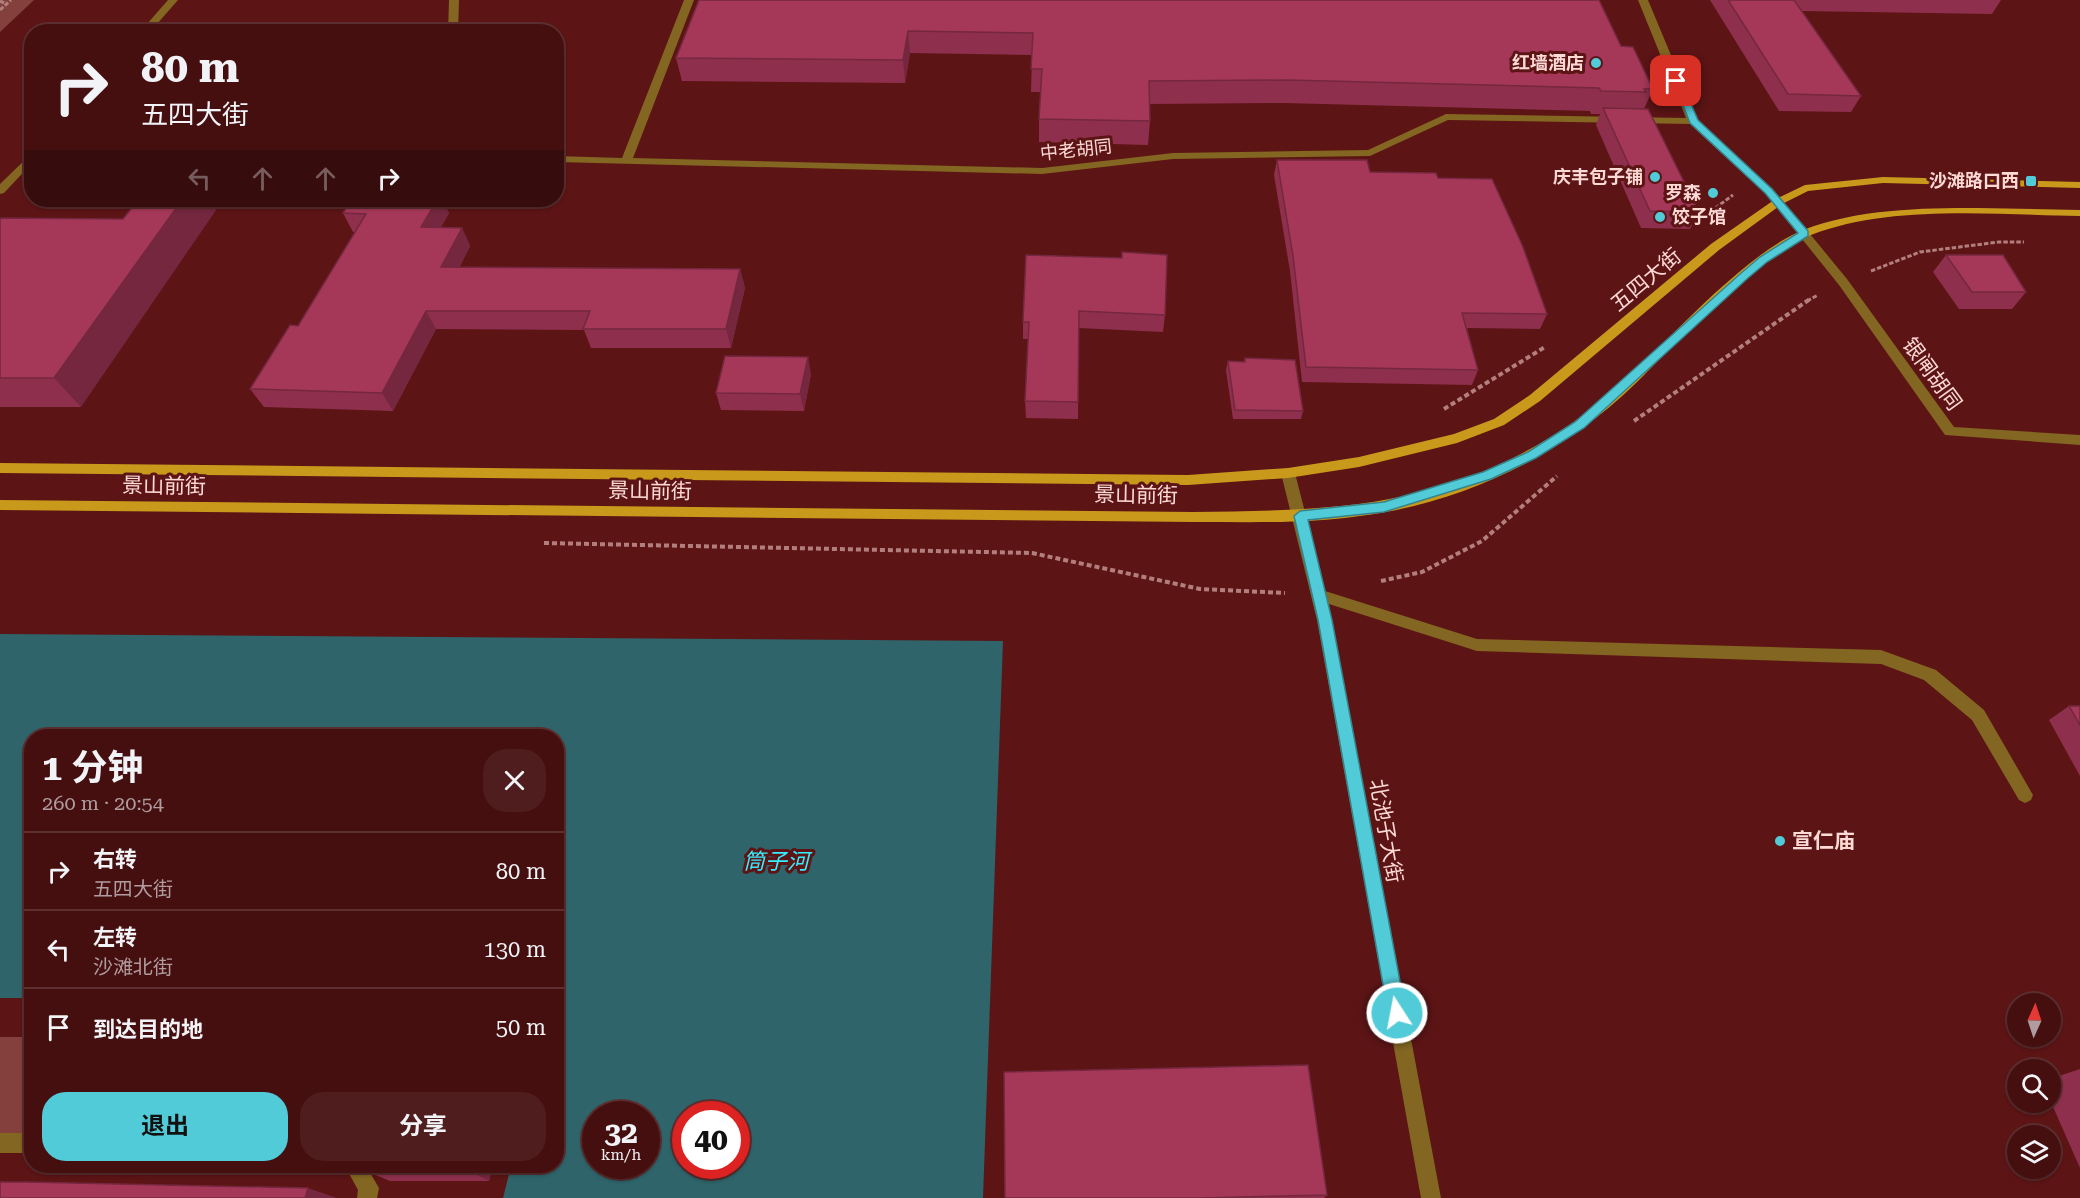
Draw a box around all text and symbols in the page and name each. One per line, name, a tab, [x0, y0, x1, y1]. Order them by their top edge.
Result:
text: 80 m	[141, 43, 239, 92]
icon: right	[42, 48, 120, 126]
place label: 红墙酒店	[1512, 52, 1584, 73]
pin	[1650, 55, 1701, 106]
marker: 红墙酒店	[1589, 56, 1603, 70]
icon: arrive	[1659, 64, 1692, 97]
text: 五四大街	[141, 99, 249, 131]
street label: 中老胡同	[1039, 135, 1113, 164]
icon: left	[183, 162, 216, 195]
icon: ahead	[246, 162, 279, 195]
icon: ahead	[309, 162, 342, 195]
icon: right	[372, 162, 405, 195]
place label: 庆丰包子铺	[1553, 166, 1643, 187]
marker: 庆丰包子铺	[1648, 170, 1662, 184]
place label: 沙滩路口西	[1929, 170, 2019, 191]
marker: 沙滩路口西	[2024, 174, 2038, 188]
place label: 罗森	[1665, 182, 1701, 203]
marker: 罗森	[1706, 186, 1720, 200]
place label: 饺子馆	[1672, 206, 1726, 227]
marker: 饺子馆	[1653, 210, 1667, 224]
street label: 五四大街	[1606, 244, 1686, 316]
street label: 银闸胡同	[1898, 333, 1966, 415]
street label: 景山前街	[122, 473, 206, 499]
street label: 景山前街	[608, 478, 692, 504]
street label: 景山前街	[1094, 482, 1178, 508]
text: 1 分钟	[42, 747, 143, 789]
button: close	[483, 749, 546, 812]
street label: 北池子大街	[1365, 777, 1407, 885]
text: 260 m · 20:54	[42, 791, 164, 815]
place label: 宣仁庙	[1792, 829, 1855, 853]
marker: 宣仁庙	[1773, 834, 1787, 848]
text: 右转	[93, 847, 137, 872]
water label: 筒子河	[743, 849, 813, 874]
icon: right	[42, 855, 75, 888]
text: 80 m	[496, 859, 546, 884]
text: 五四大街	[93, 877, 173, 901]
text: 左转	[93, 925, 137, 950]
icon: left	[42, 933, 75, 966]
text: 130 m	[483, 937, 546, 962]
text: 沙滩北街	[93, 955, 173, 979]
position arrow	[1365, 981, 1429, 1045]
north arrow	[2007, 993, 2061, 1047]
map controls	[2007, 993, 2061, 1179]
icon: arrive	[42, 1011, 75, 1044]
text: 50 m	[496, 1015, 546, 1040]
text: 到达目的地	[93, 1017, 203, 1042]
button: search	[2007, 1059, 2061, 1113]
button: 退出	[42, 1092, 288, 1161]
button: 分享	[300, 1092, 546, 1161]
speed limit sign: 40	[672, 1101, 750, 1179]
text: 32	[604, 1115, 638, 1150]
button: layers	[2007, 1125, 2061, 1179]
text: km/h	[601, 1146, 641, 1164]

